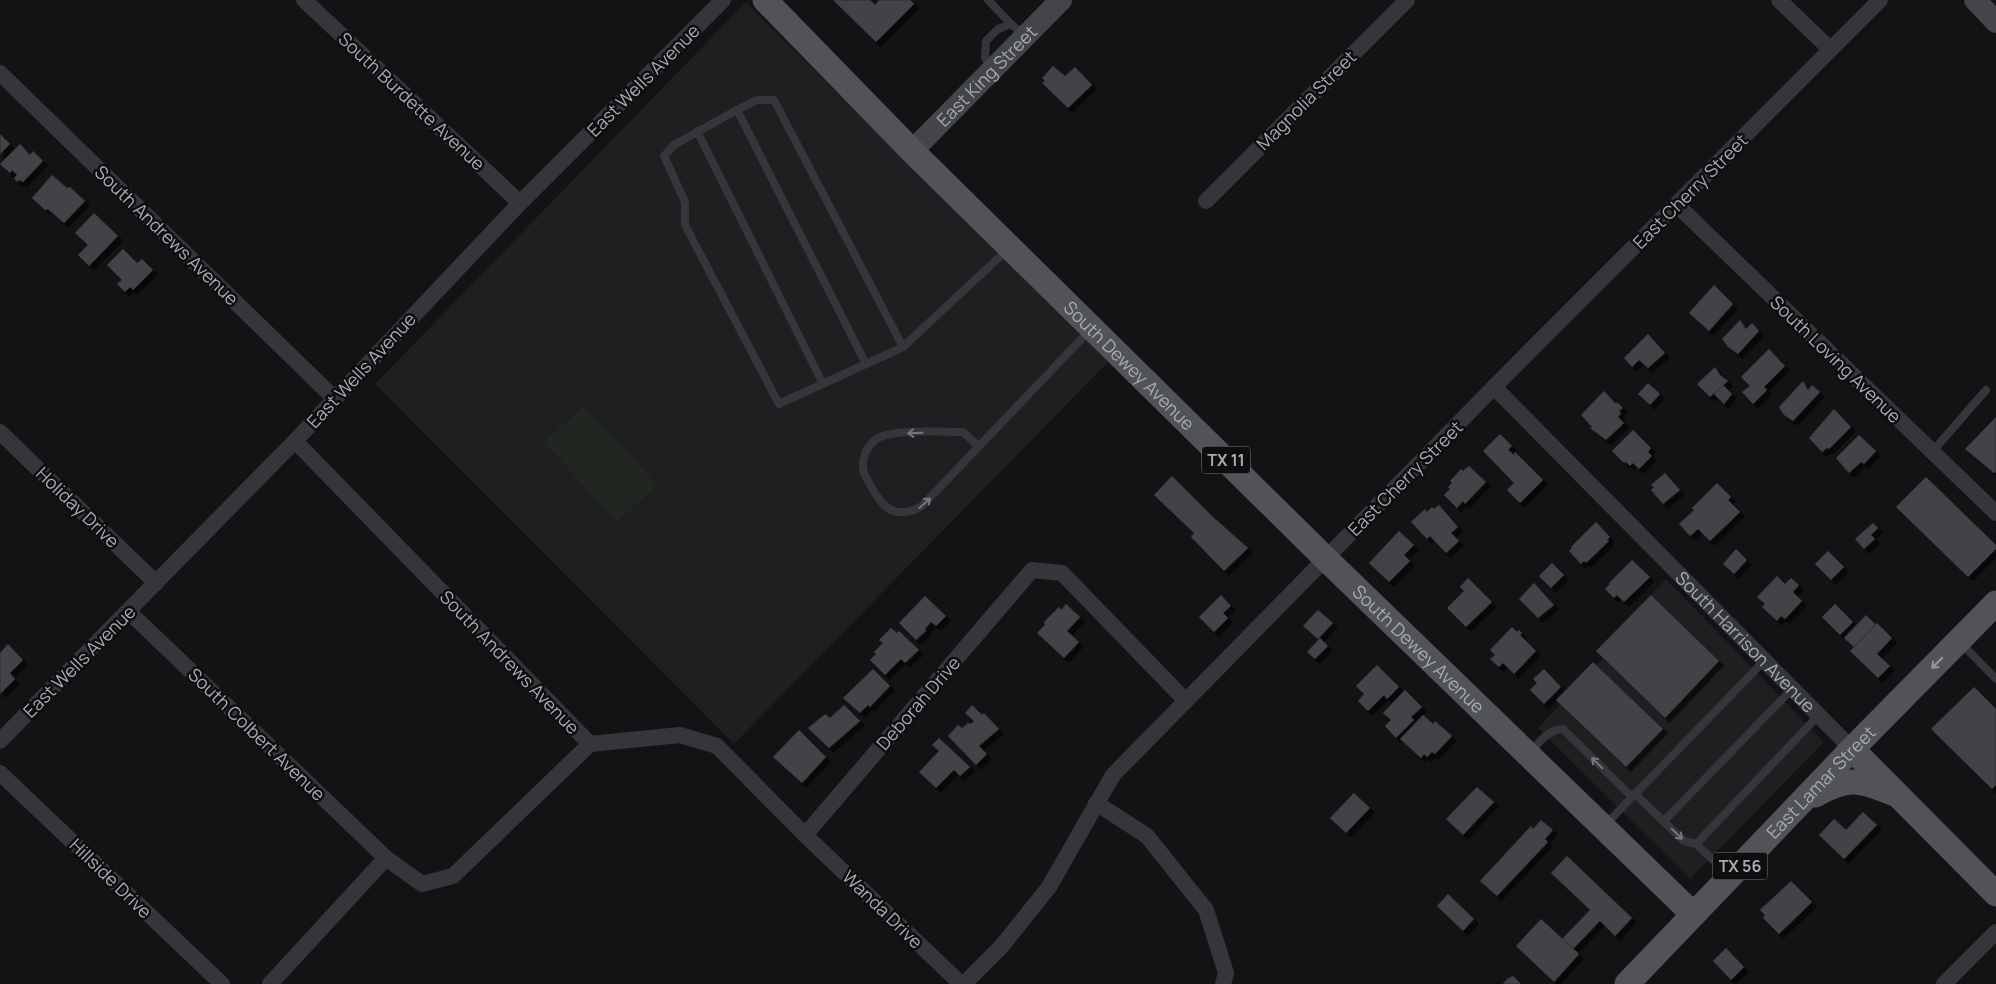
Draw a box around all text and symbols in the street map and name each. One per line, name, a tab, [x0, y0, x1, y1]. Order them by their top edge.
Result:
street label: East Wells Avenue	[582, 19, 704, 141]
street label: East King Street	[931, 20, 1042, 131]
street label: South Burdette Avenue	[334, 27, 490, 175]
street label: Magnolia Street	[1251, 45, 1361, 155]
street label: East Cherry Street	[1627, 128, 1753, 254]
street label: South Andrews Avenue	[90, 160, 244, 310]
street label: South Loving Avenue	[1765, 290, 1907, 428]
street label: South Dewey Avenue	[1059, 295, 1200, 435]
street label: East Wells Avenue	[301, 307, 421, 433]
street label: East Cherry Street	[1342, 415, 1468, 541]
one-way arrow	[907, 429, 923, 438]
road number: TX 11	[1202, 446, 1250, 474]
street label: Holiday Drive	[31, 461, 125, 553]
one-way arrow	[918, 497, 931, 509]
street label: South Harrison Avenue	[1671, 566, 1821, 717]
street label: South Dewey Avenue	[1348, 579, 1490, 718]
street label: South Andrews Avenue	[435, 585, 585, 739]
street label: East Wells Avenue	[18, 600, 140, 722]
street label: Deborah Drive	[871, 651, 965, 755]
one-way arrow	[1931, 657, 1943, 669]
street label: South Colbert Avenue	[183, 662, 331, 806]
street label: East Lamar Street	[1761, 720, 1881, 844]
one-way arrow	[1591, 757, 1604, 769]
one-way arrow	[1670, 828, 1683, 840]
street label: Hillside Drive	[65, 833, 157, 923]
road number: TX 56	[1712, 852, 1768, 879]
street label: Wanda Drive	[838, 865, 928, 953]

